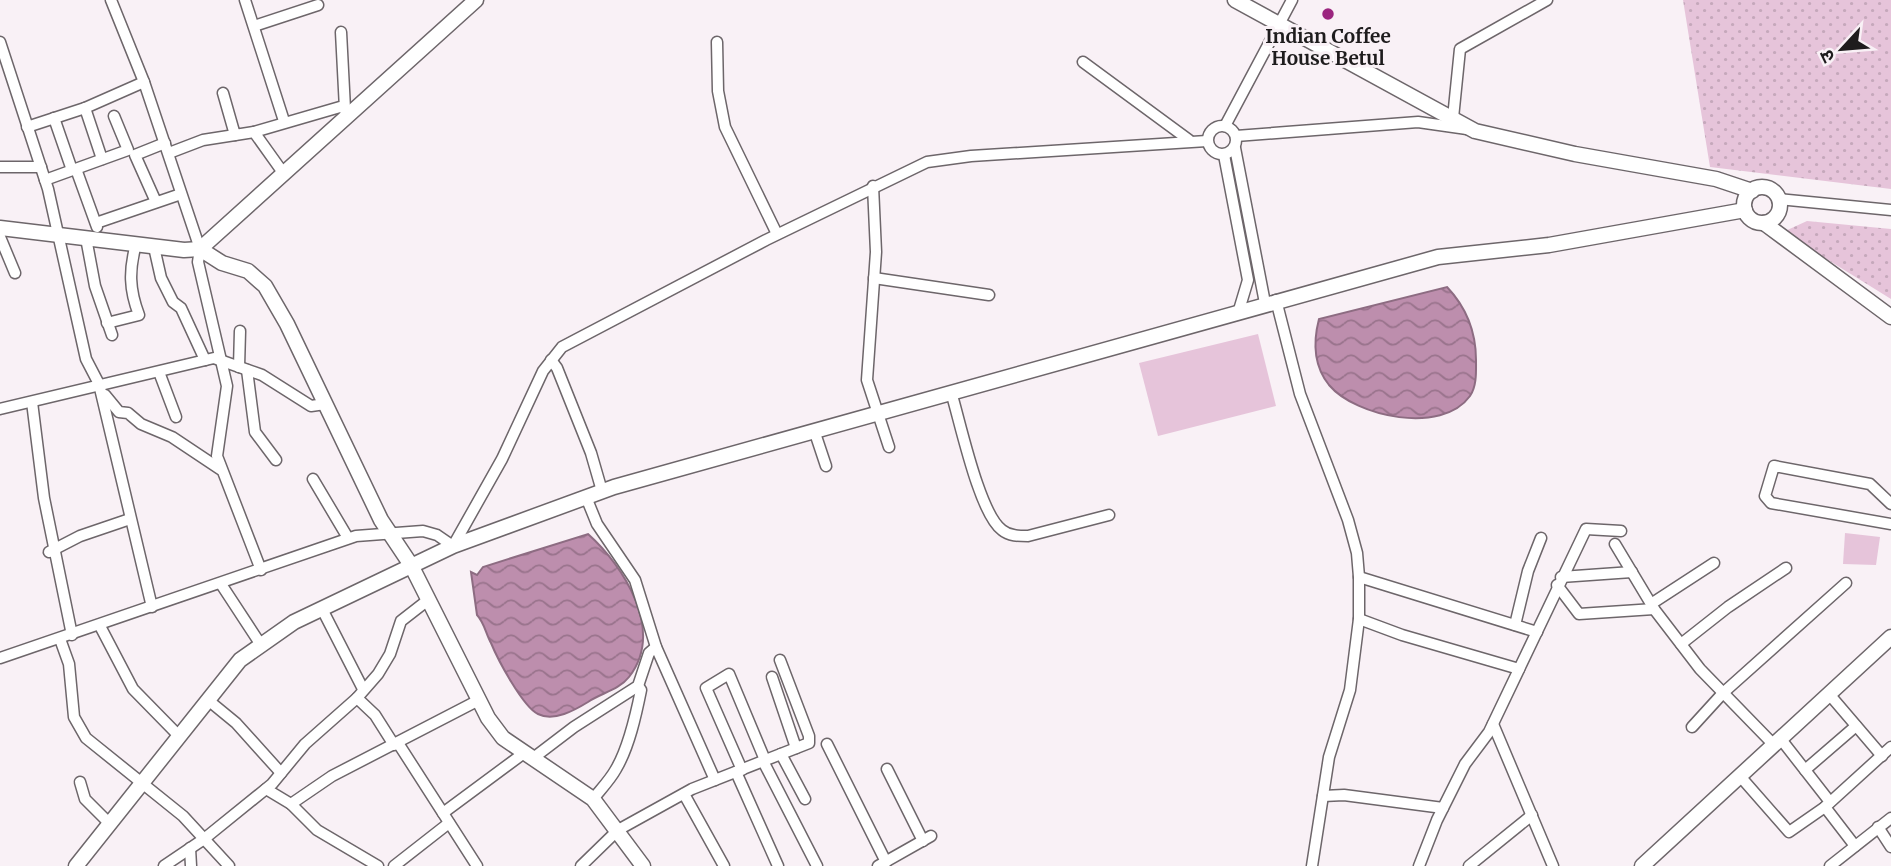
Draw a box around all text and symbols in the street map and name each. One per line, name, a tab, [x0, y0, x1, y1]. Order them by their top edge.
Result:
marker: Indian Coffee House Betul	[1320, 6, 1336, 22]
north arrow	[1807, 14, 1877, 84]
place label: Indian Coffee House Betul	[1265, 24, 1391, 70]
text: उ	[1813, 45, 1840, 67]

